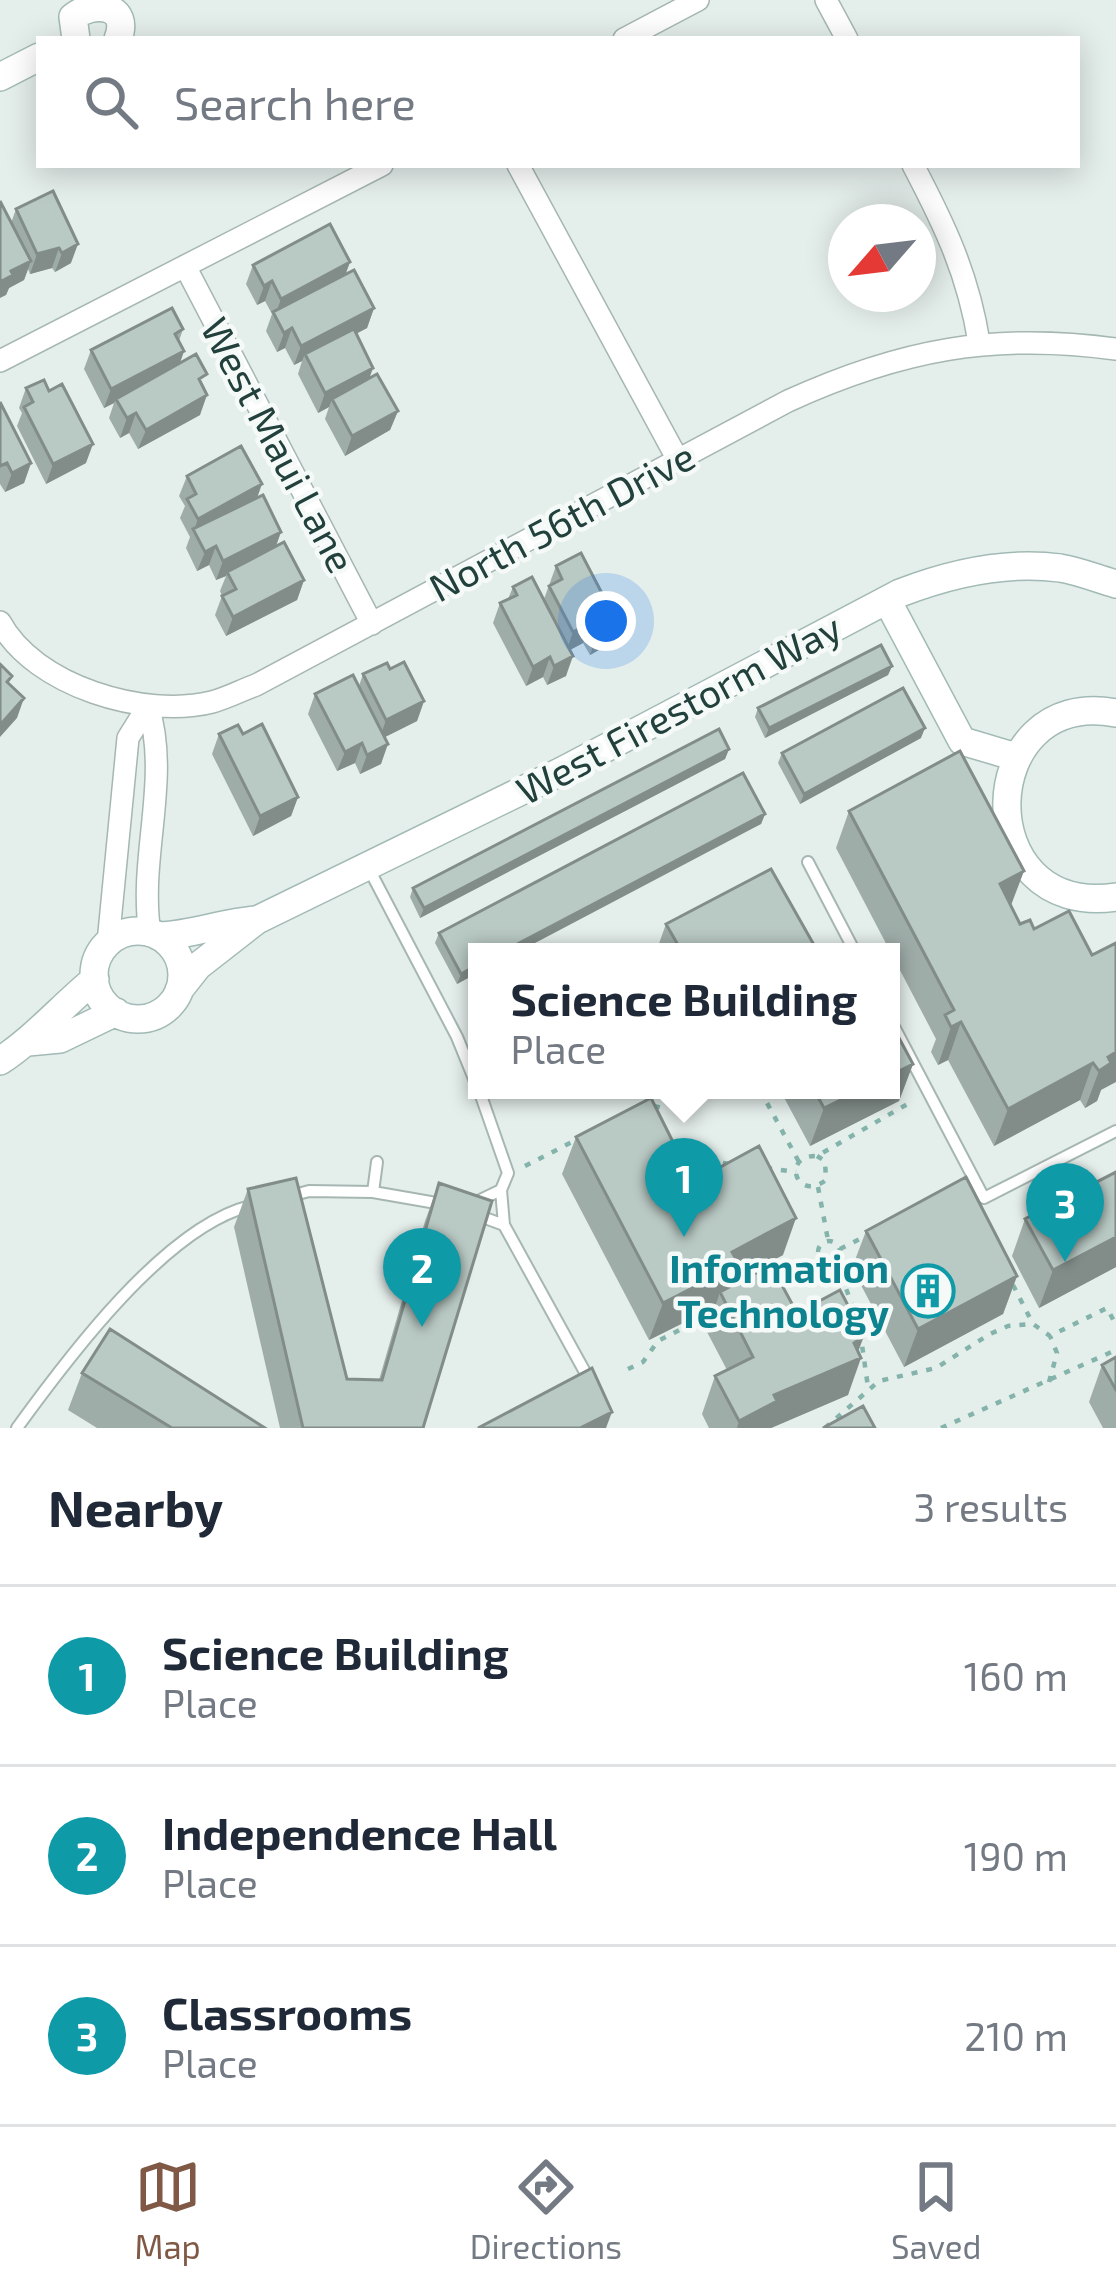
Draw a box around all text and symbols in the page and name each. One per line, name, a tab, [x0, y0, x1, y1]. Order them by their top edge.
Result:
search box	[36, 36, 1080, 168]
icon: search	[78, 69, 144, 135]
text: Search here	[174, 75, 416, 129]
north arrow	[828, 204, 936, 312]
street label: West Maui Lane	[192, 309, 366, 580]
street label: North 56th Drive	[421, 431, 702, 610]
your location	[576, 591, 636, 651]
street label: West Firestorm Way	[508, 602, 849, 813]
popup	[468, 943, 900, 1099]
text: Science Building	[511, 971, 857, 1025]
text: Place	[511, 1025, 606, 1072]
pin: 1	[645, 1138, 723, 1237]
pin: 3	[1026, 1163, 1104, 1262]
pin: 2	[383, 1228, 461, 1327]
place label: Information Technology	[669, 1244, 889, 1337]
building icon: Information Technology	[900, 1263, 956, 1319]
text: Nearby	[48, 1476, 223, 1537]
text: 3 results	[914, 1483, 1068, 1530]
text: Science Building	[162, 1625, 509, 1679]
text: 1	[79, 1652, 95, 1699]
text: 160 m	[964, 1652, 1068, 1699]
text: Place	[162, 1679, 258, 1726]
text: Independence Hall	[162, 1805, 557, 1859]
text: 2	[76, 1832, 98, 1879]
text: 190 m	[964, 1832, 1068, 1879]
text: Place	[162, 1859, 258, 1906]
text: Classrooms	[162, 1985, 412, 2039]
text: 3	[76, 2012, 98, 2059]
text: 210 m	[964, 2012, 1068, 2059]
text: Place	[162, 2039, 258, 2086]
tab: Map	[135, 2154, 201, 2266]
tab: Directions	[470, 2154, 622, 2266]
tab: Saved	[891, 2154, 981, 2266]

